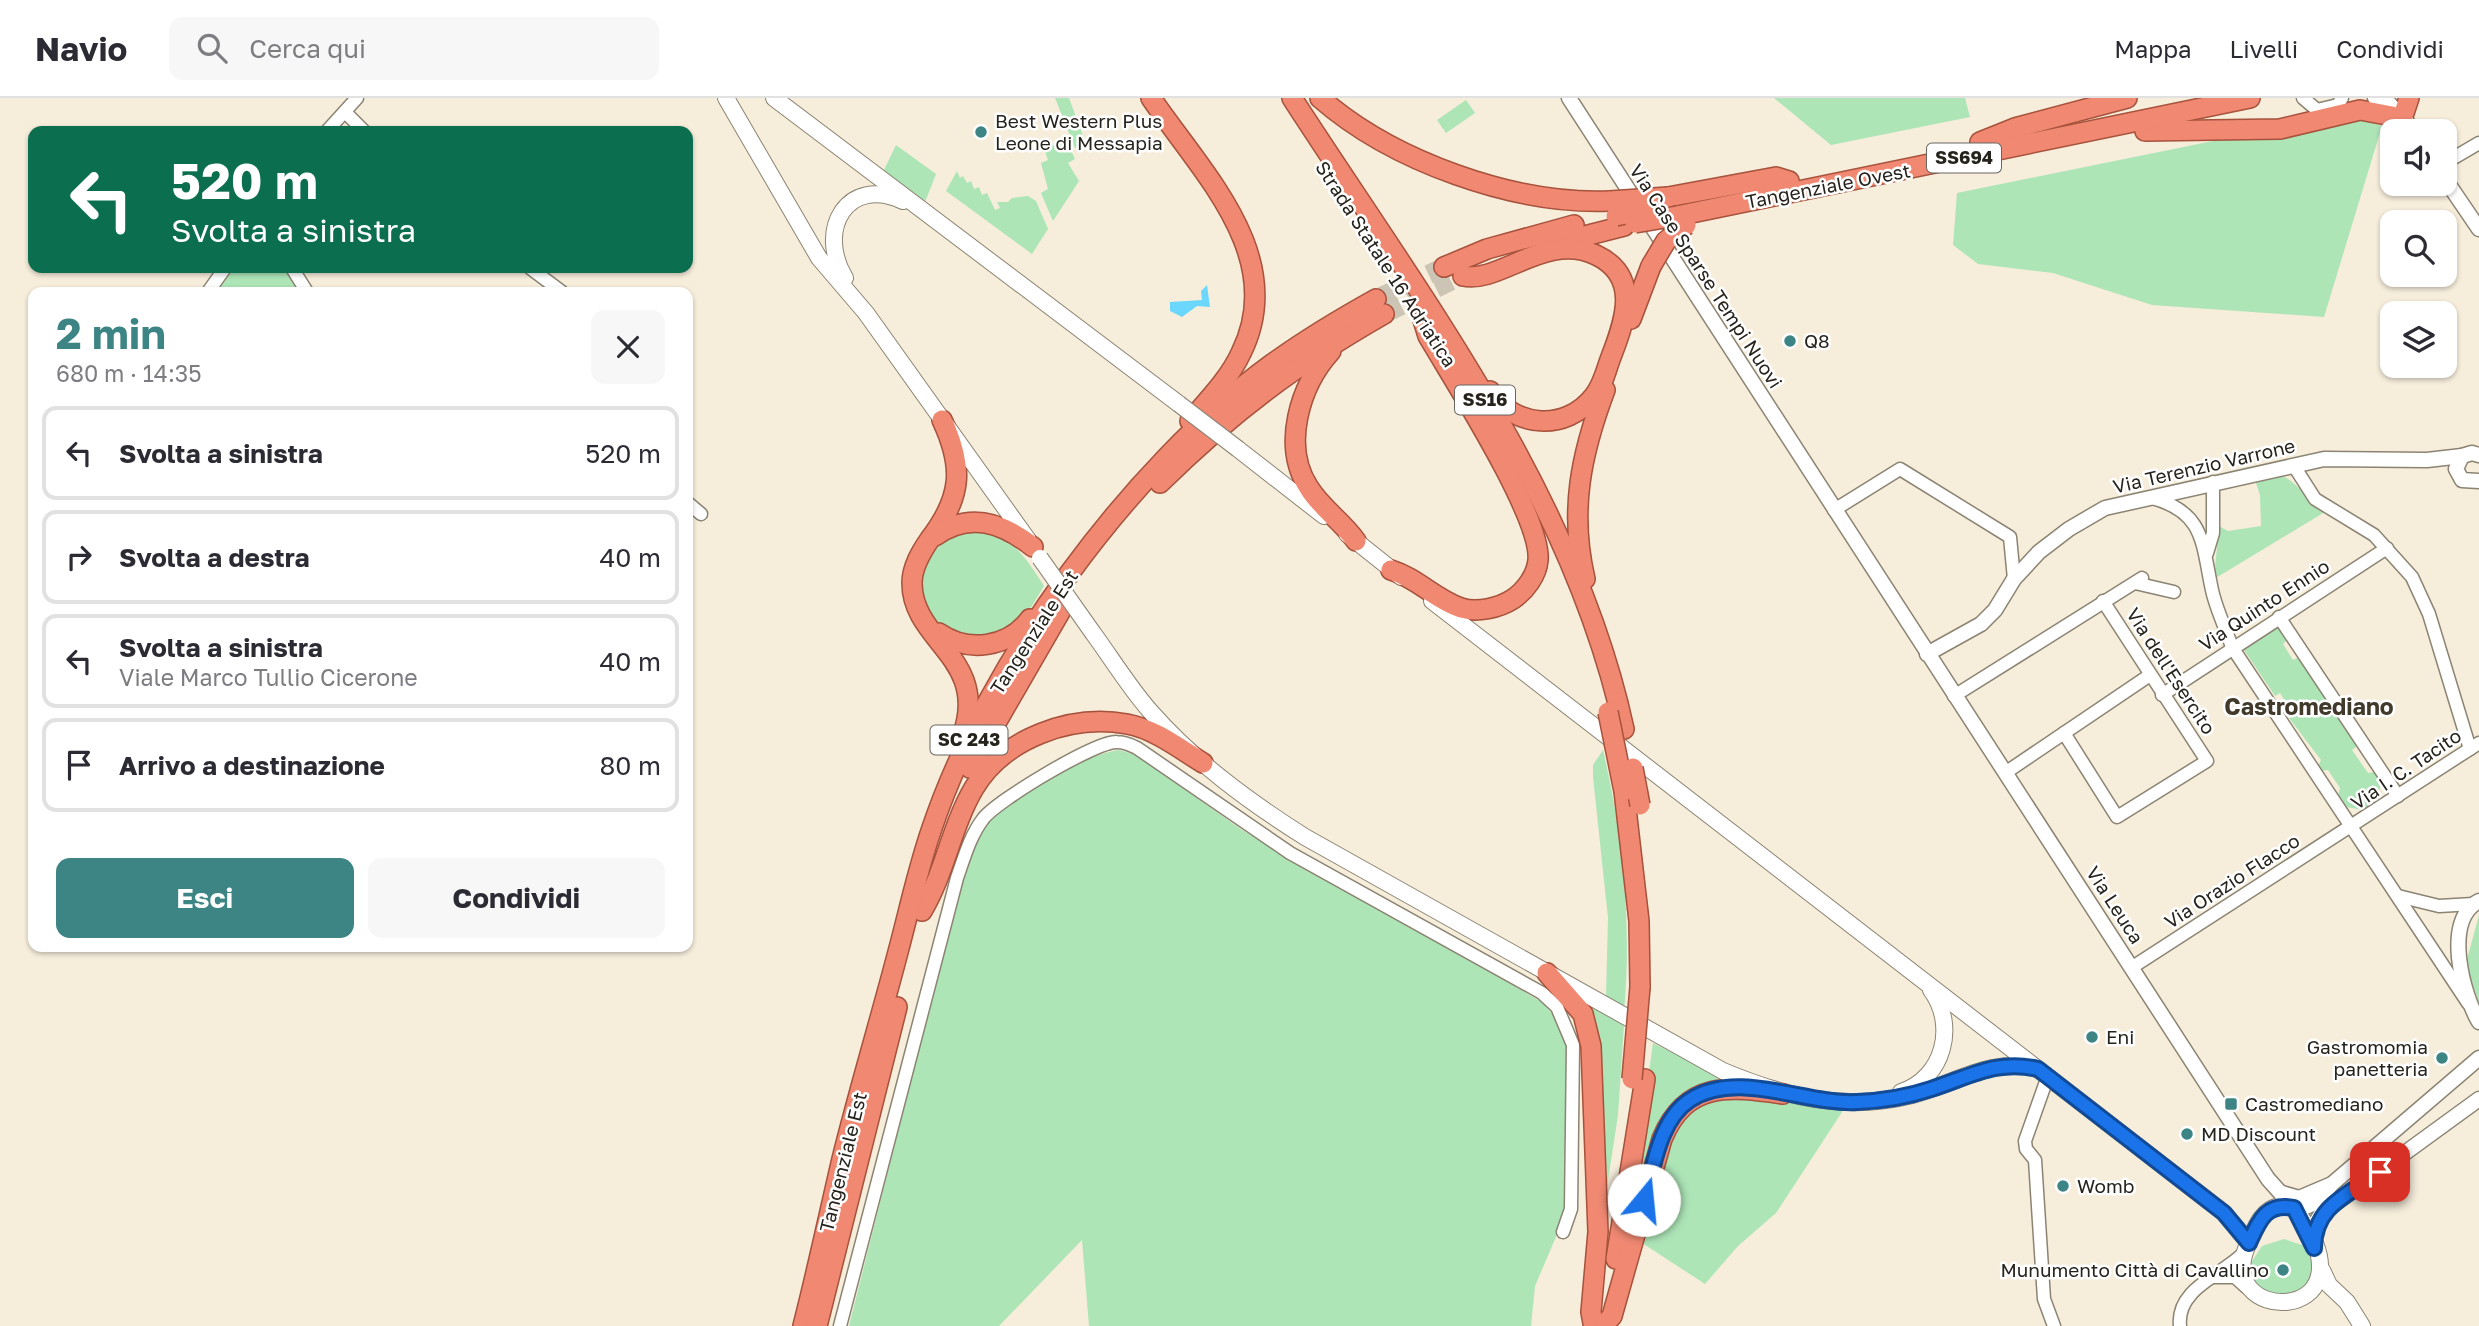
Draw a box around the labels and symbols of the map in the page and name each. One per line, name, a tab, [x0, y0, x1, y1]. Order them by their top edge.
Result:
place label: Best Western Plus Leone di Messapia	[995, 109, 1163, 154]
marker: Best Western Plus Leone di Messapia	[973, 124, 989, 140]
road number: SS694	[1927, 144, 2001, 172]
street label: Strada Statale 16 Adriatica	[1311, 156, 1462, 371]
street label: Tangenziale Ovest	[1744, 158, 1912, 213]
street label: Via Case Sparse Tempi Nuovi	[1625, 159, 1788, 392]
place label: Q8	[1804, 329, 1830, 352]
marker: Q8	[1782, 333, 1798, 349]
road number: SS16	[1455, 386, 1515, 414]
street label: Via Terenzio Varrone	[2111, 433, 2297, 498]
street label: Via Quinto Ennio	[2194, 554, 2333, 655]
street label: Tangenziale Est	[985, 565, 1082, 698]
street label: Via dell'Esercito	[2122, 603, 2221, 738]
district label: Castromediano	[2224, 692, 2394, 720]
street label: Via I. C. Tacito	[2346, 723, 2465, 814]
road number: SC 243	[930, 726, 1007, 754]
street label: Via Orazio Flacco	[2160, 828, 2304, 933]
street label: Via Leuca	[2082, 862, 2149, 948]
place label: Eni	[2106, 1025, 2134, 1048]
marker: Eni	[2084, 1029, 2100, 1045]
place label: Gastromomia panetteria	[2307, 1035, 2428, 1080]
marker: Gastromomia panetteria	[2434, 1050, 2450, 1066]
street label: Tangenziale Est	[814, 1090, 871, 1234]
place label: Castromediano	[2245, 1092, 2383, 1115]
marker: Castromediano	[2223, 1096, 2239, 1112]
place label: MD Discount	[2201, 1122, 2316, 1145]
marker: MD Discount	[2179, 1126, 2195, 1142]
pin	[2350, 1142, 2410, 1202]
position arrow	[1607, 1163, 1681, 1237]
place label: Womb	[2077, 1174, 2134, 1197]
marker: Womb	[2055, 1178, 2071, 1194]
place label: Munumento Città di Cavallino	[2000, 1258, 2269, 1281]
marker: Munumento Città di Cavallino	[2275, 1262, 2291, 1278]

